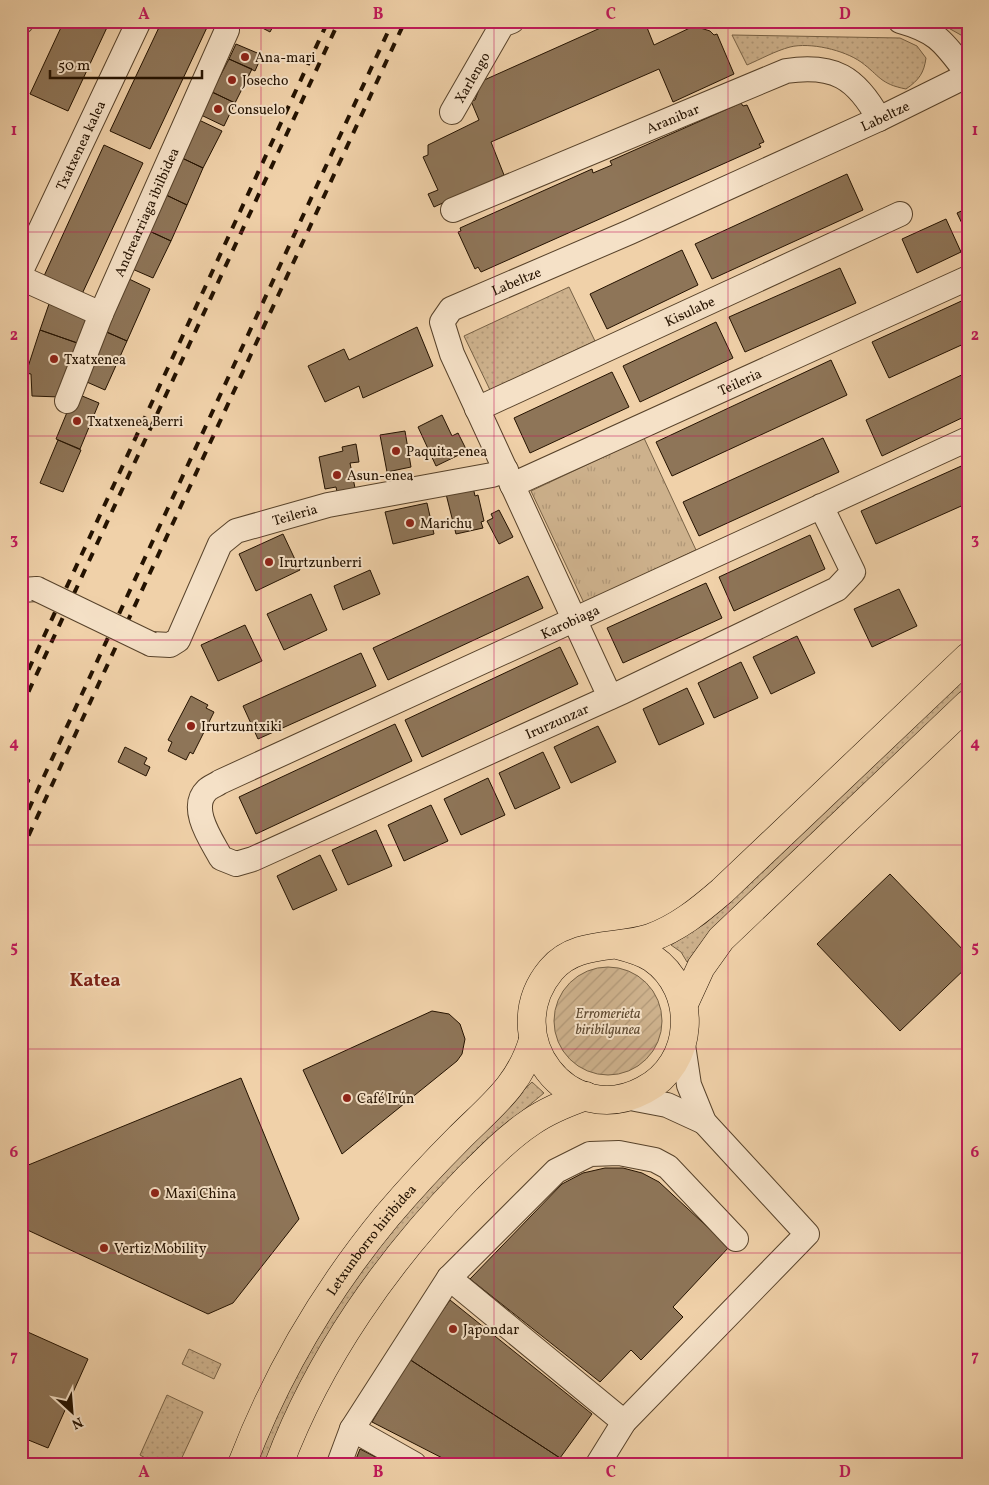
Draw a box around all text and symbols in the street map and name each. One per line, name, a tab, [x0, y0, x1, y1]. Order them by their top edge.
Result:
text: A	[138, 4, 150, 26]
text: B	[373, 4, 384, 26]
text: C	[606, 4, 616, 26]
text: D	[839, 4, 851, 26]
scale bar	[50, 48, 202, 80]
place label: Ana-mari	[255, 49, 316, 68]
street label: Xarlengo	[451, 49, 495, 107]
marker: Ana-mari	[239, 51, 251, 63]
text: 50 m	[58, 56, 90, 77]
place label: Josecho	[242, 72, 288, 91]
marker: Josecho	[226, 74, 238, 86]
street label: Labeltze	[858, 97, 913, 137]
street label: Txatxenea kalea	[52, 98, 111, 194]
street label: Aranibar	[644, 100, 703, 139]
place label: Consuelo	[228, 101, 285, 120]
marker: Consuelo	[212, 103, 224, 115]
text: 1	[11, 120, 17, 142]
text: 1	[972, 120, 978, 142]
street label: Andrearriaga ibilbidea	[111, 145, 185, 280]
street label: Labeltze	[489, 263, 545, 301]
street label: Kisulabe	[662, 293, 719, 332]
text: 2	[10, 325, 18, 347]
text: 2	[971, 325, 979, 347]
place label: Txatxenea	[64, 351, 126, 370]
marker: Txatxenea	[48, 353, 60, 365]
street label: Teileria	[715, 365, 765, 401]
place label: Txatxenea Berri	[87, 413, 183, 432]
marker: Txatxenea Berri	[71, 415, 83, 427]
place label: Paquita-enea	[406, 443, 487, 462]
marker: Paquita-enea	[390, 445, 402, 457]
place label: Asun-enea	[347, 467, 414, 486]
marker: Asun-enea	[331, 469, 343, 481]
street label: Teileria	[271, 500, 320, 531]
place label: Marichu	[420, 515, 472, 534]
marker: Marichu	[404, 517, 416, 529]
text: 3	[10, 529, 18, 551]
text: 3	[971, 529, 979, 551]
place label: Irurtzunberri	[279, 554, 362, 573]
marker: Irurtzunberri	[263, 556, 275, 568]
street label: Karobiaga	[538, 601, 603, 645]
street label: Irurzunzar	[523, 700, 593, 745]
place label: Irurtzuntxiki	[201, 718, 282, 737]
marker: Irurtzuntxiki	[185, 720, 197, 732]
text: 4	[9, 733, 19, 755]
text: 4	[970, 733, 980, 755]
text: 5	[10, 937, 18, 959]
text: 5	[971, 937, 979, 959]
district label: Katea	[69, 968, 121, 994]
park label: Erromerieta biribilgunea	[575, 1005, 641, 1040]
place label: Café Irún	[357, 1090, 414, 1109]
marker: Café Irún	[341, 1092, 353, 1104]
text: 6	[10, 1142, 19, 1164]
text: 6	[971, 1142, 980, 1164]
street label: Letxunborro hiribidea	[323, 1181, 421, 1300]
place label: Maxi China	[165, 1185, 236, 1204]
marker: Maxi China	[149, 1187, 161, 1199]
place label: Vertiz Mobility	[114, 1240, 207, 1259]
marker: Vertiz Mobility	[98, 1242, 110, 1254]
place label: Japondar	[463, 1321, 519, 1340]
marker: Japondar	[447, 1323, 459, 1335]
text: 7	[10, 1346, 18, 1368]
text: 7	[971, 1346, 979, 1368]
north arrow	[48, 1388, 98, 1438]
text: N	[68, 1412, 86, 1433]
text: A	[138, 1462, 150, 1484]
text: B	[373, 1462, 384, 1484]
text: C	[606, 1462, 616, 1484]
text: D	[839, 1462, 851, 1484]

